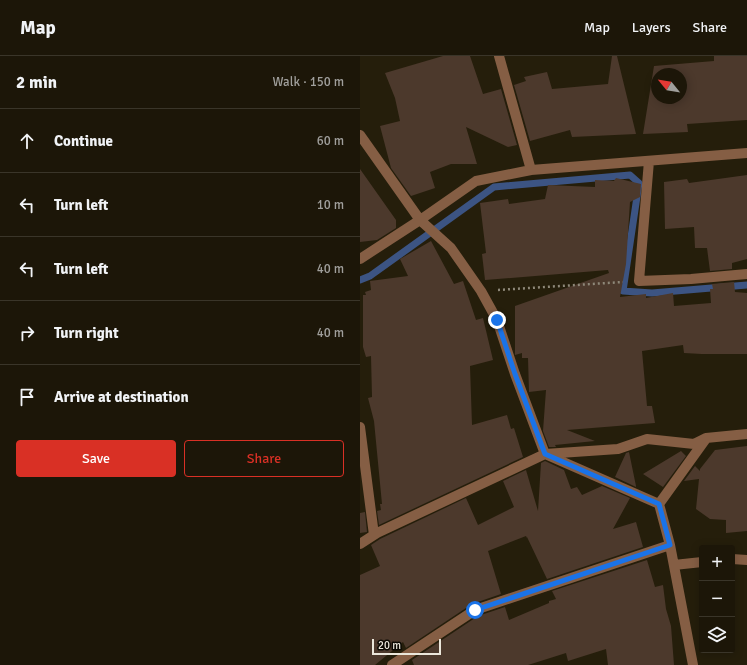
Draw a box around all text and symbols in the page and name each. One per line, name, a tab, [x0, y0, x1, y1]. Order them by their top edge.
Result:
text: Map	[20, 16, 56, 40]
text: Map	[584, 19, 610, 36]
text: Layers	[632, 19, 671, 36]
text: Share	[693, 19, 727, 36]
north arrow	[651, 68, 687, 104]
text: 2 min	[16, 72, 57, 93]
text: Walk · 150 m	[273, 74, 344, 90]
icon: ahead	[16, 130, 38, 152]
text: Continue	[54, 132, 113, 150]
text: 60 m	[317, 133, 344, 149]
icon: left	[16, 194, 38, 216]
text: Turn left	[54, 196, 108, 214]
text: 10 m	[317, 197, 344, 213]
icon: left	[16, 258, 38, 280]
text: Turn left	[54, 260, 108, 278]
text: 40 m	[317, 261, 344, 277]
route end	[488, 311, 506, 329]
icon: right	[16, 322, 38, 344]
text: Turn right	[54, 324, 119, 342]
text: 40 m	[317, 325, 344, 341]
icon: arrive	[16, 386, 38, 408]
text: Arrive at destination	[54, 388, 189, 406]
button: Save	[16, 440, 176, 477]
button: Share	[184, 440, 344, 477]
map controls	[699, 545, 735, 653]
button: +	[699, 545, 735, 581]
button: −	[699, 581, 735, 617]
route start	[466, 601, 484, 619]
button: layers	[699, 617, 735, 653]
scale bar	[372, 637, 441, 656]
text: 20 m	[378, 639, 401, 652]

